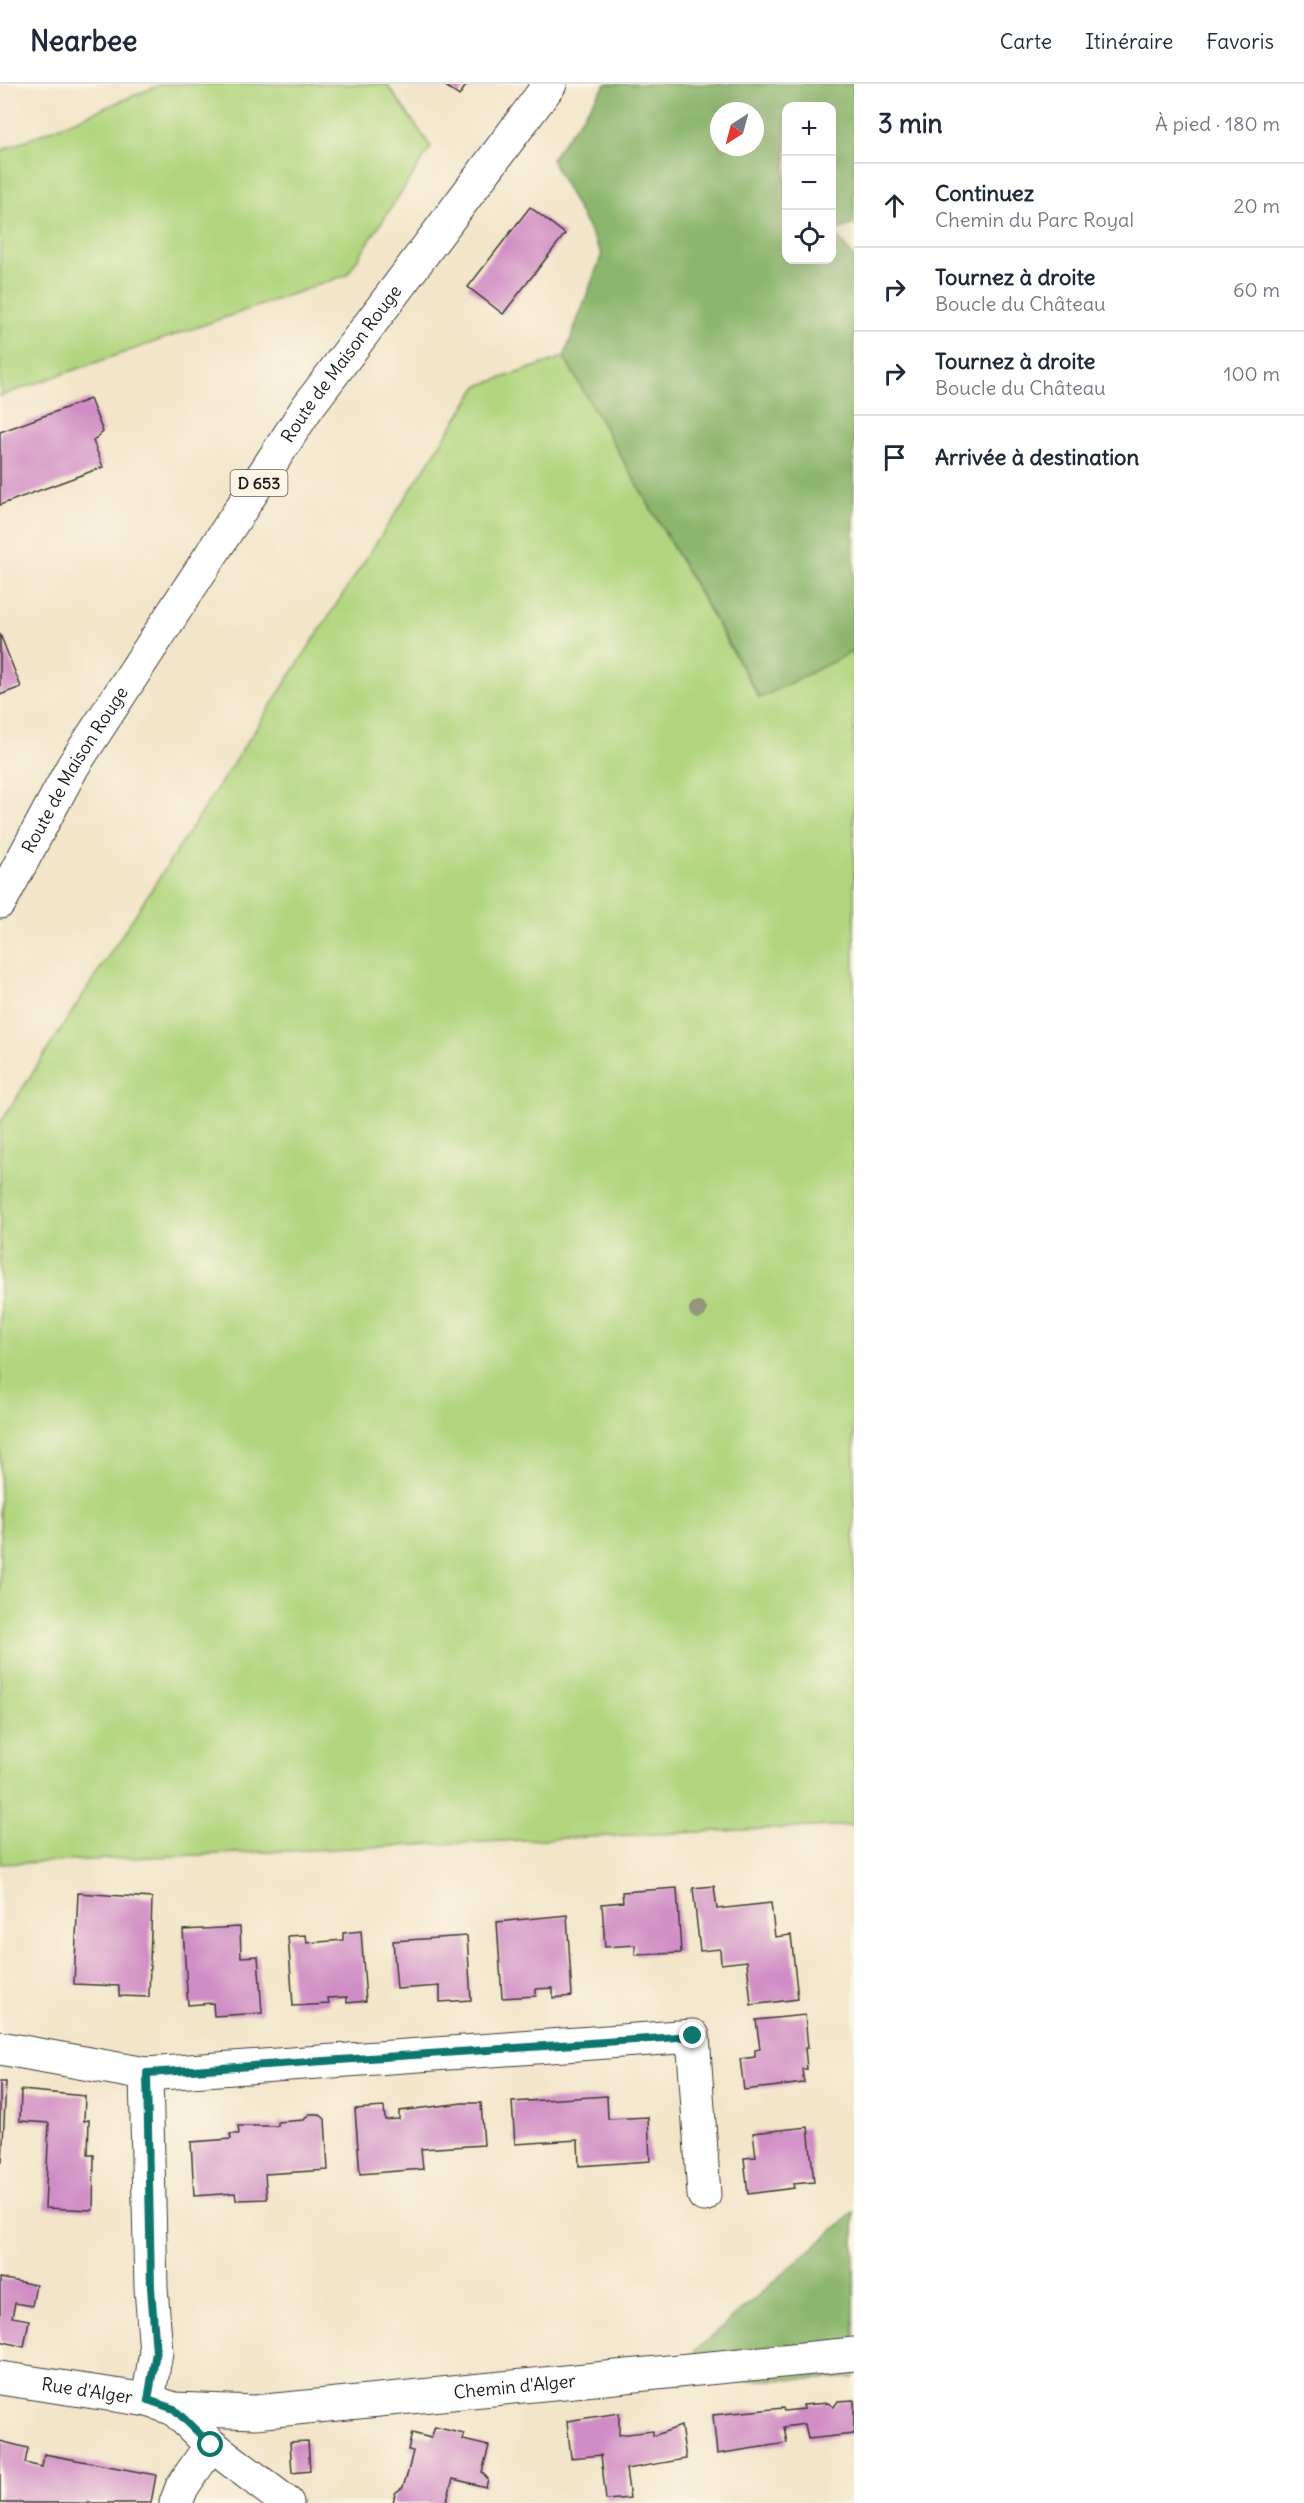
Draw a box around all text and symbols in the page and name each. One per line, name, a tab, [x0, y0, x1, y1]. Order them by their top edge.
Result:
text: Nearbee	[30, 23, 137, 59]
text: Carte	[1000, 28, 1052, 55]
text: Itinéraire	[1085, 28, 1173, 55]
text: Favoris	[1206, 28, 1274, 55]
north arrow	[710, 102, 764, 156]
map controls	[782, 102, 836, 264]
button: +	[782, 102, 836, 156]
text: 3 min	[878, 107, 943, 140]
text: À pied · 180 m	[1155, 111, 1280, 136]
button: −	[782, 156, 836, 210]
text: Continuez	[935, 179, 1034, 207]
icon: ahead	[878, 189, 911, 222]
text: 20 m	[1234, 193, 1280, 218]
text: Chemin du Parc Royal	[935, 207, 1134, 232]
button: locate	[782, 210, 836, 264]
text: Tournez à droite	[935, 263, 1095, 291]
icon: right	[878, 273, 911, 306]
text: 60 m	[1233, 277, 1280, 302]
street label: Route de Maison Rouge	[276, 280, 406, 447]
text: Boucle du Château	[935, 291, 1106, 316]
text: Tournez à droite	[935, 347, 1095, 375]
icon: right	[878, 357, 911, 390]
text: 100 m	[1223, 361, 1280, 386]
text: Boucle du Château	[935, 375, 1106, 400]
icon: arrive	[878, 441, 911, 474]
text: Arrivée à destination	[935, 443, 1139, 471]
road number: D 653	[230, 470, 288, 496]
street label: Route de Maison Rouge	[16, 682, 133, 857]
route end	[679, 2022, 705, 2048]
street label: Chemin d'Alger	[452, 2369, 577, 2404]
street label: Rue d'Alger	[40, 2372, 135, 2409]
route start	[197, 2431, 223, 2457]

